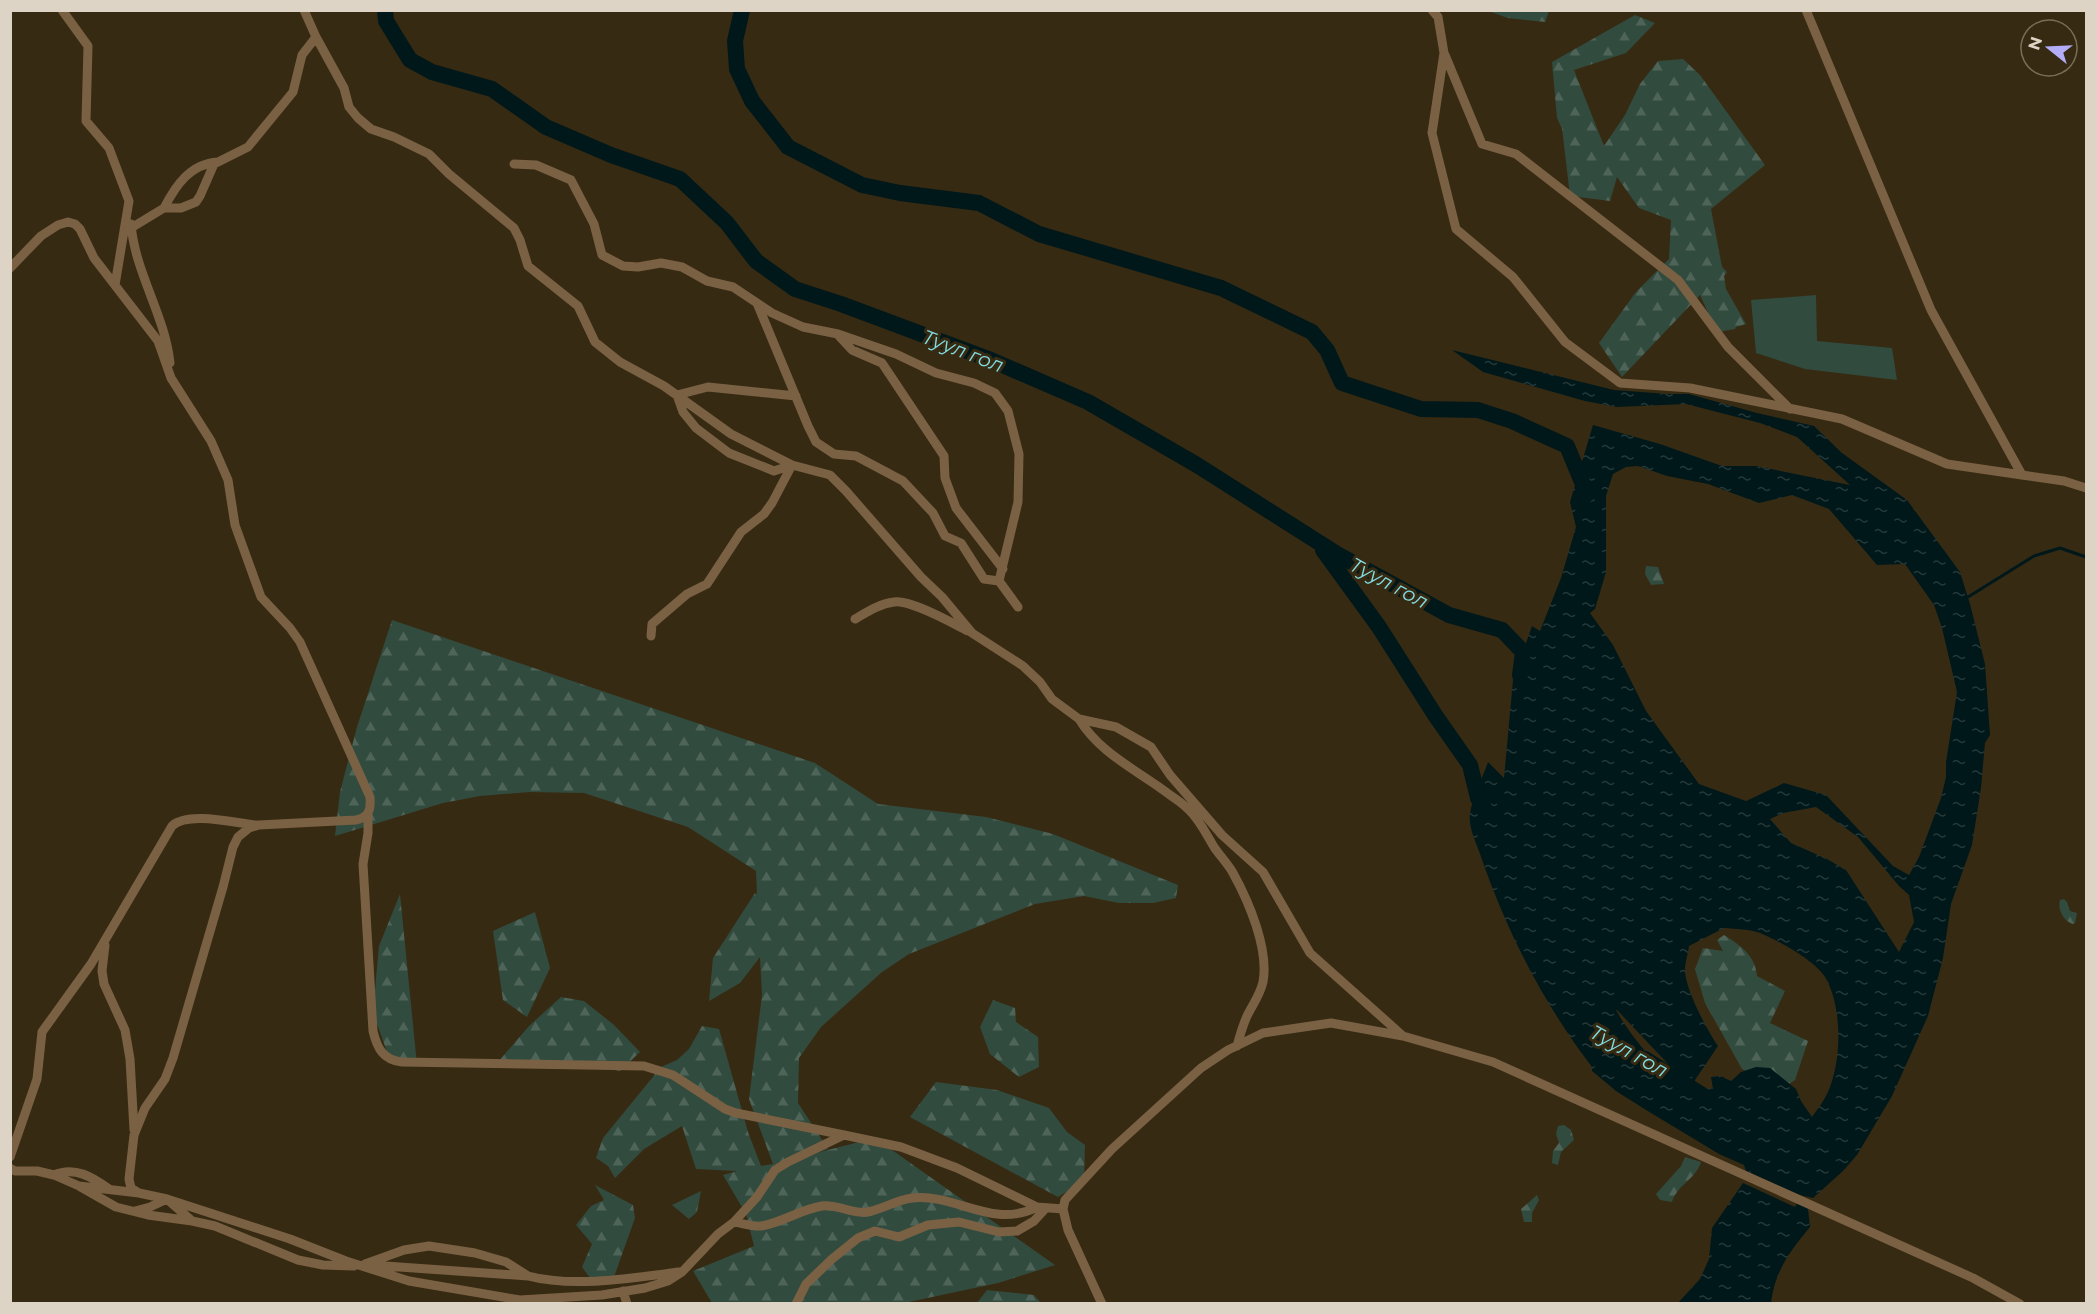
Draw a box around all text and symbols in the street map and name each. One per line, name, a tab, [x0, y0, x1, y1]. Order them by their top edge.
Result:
north arrow	[2019, 18, 2079, 78]
text: N	[2024, 34, 2046, 53]
water label: Туул гол	[919, 325, 1007, 377]
water label: Туул гол	[1346, 552, 1432, 614]
water label: Туул гол	[1586, 1020, 1672, 1082]

